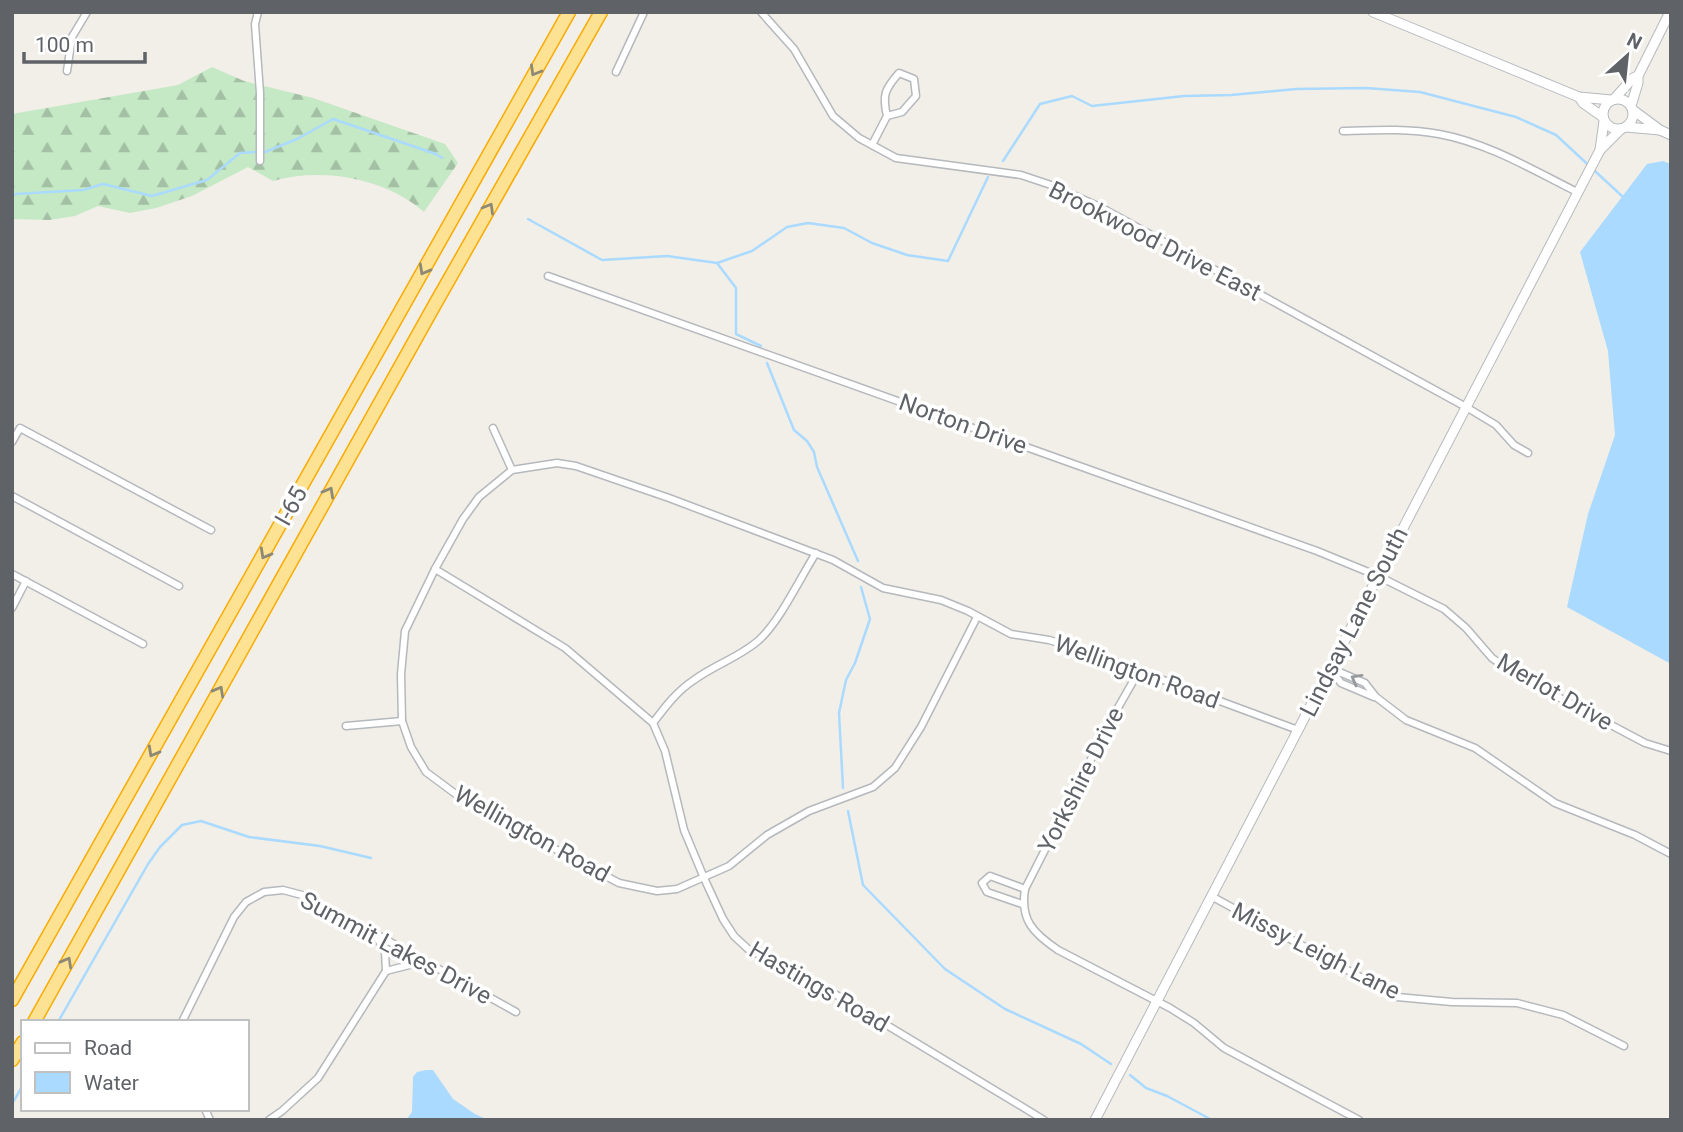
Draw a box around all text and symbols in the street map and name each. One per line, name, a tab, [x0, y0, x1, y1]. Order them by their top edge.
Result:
scale bar	[24, 21, 145, 65]
north arrow	[1592, 21, 1662, 91]
text: N	[1623, 28, 1646, 55]
text: 100 m	[35, 33, 94, 57]
one-way arrow	[530, 64, 543, 77]
street label: Brookwood Drive East	[1044, 175, 1266, 307]
one-way arrow	[481, 203, 494, 216]
one-way arrow	[419, 263, 432, 275]
street label: Norton Drive	[895, 388, 1031, 460]
street label: I-65	[269, 482, 313, 530]
one-way arrow	[321, 487, 334, 499]
street label: Lindsay Lane South	[1294, 523, 1414, 721]
one-way arrow	[259, 547, 273, 559]
street label: Wellington Road	[1051, 629, 1223, 715]
street label: Merlot Drive	[1492, 648, 1618, 736]
one-way arrow	[1350, 674, 1363, 687]
one-way arrow	[211, 686, 224, 698]
street label: Yorkshire Drive	[1032, 703, 1130, 857]
one-way arrow	[148, 745, 161, 757]
street label: Wellington Road	[449, 780, 615, 888]
street label: Summit Lakes Drive	[296, 886, 496, 1010]
street label: Missy Leigh Lane	[1227, 897, 1405, 1005]
street label: Hastings Road	[744, 936, 894, 1038]
one-way arrow	[59, 957, 72, 969]
legend	[21, 1020, 248, 1111]
text: Road	[84, 1036, 132, 1060]
text: Water	[84, 1071, 139, 1095]

